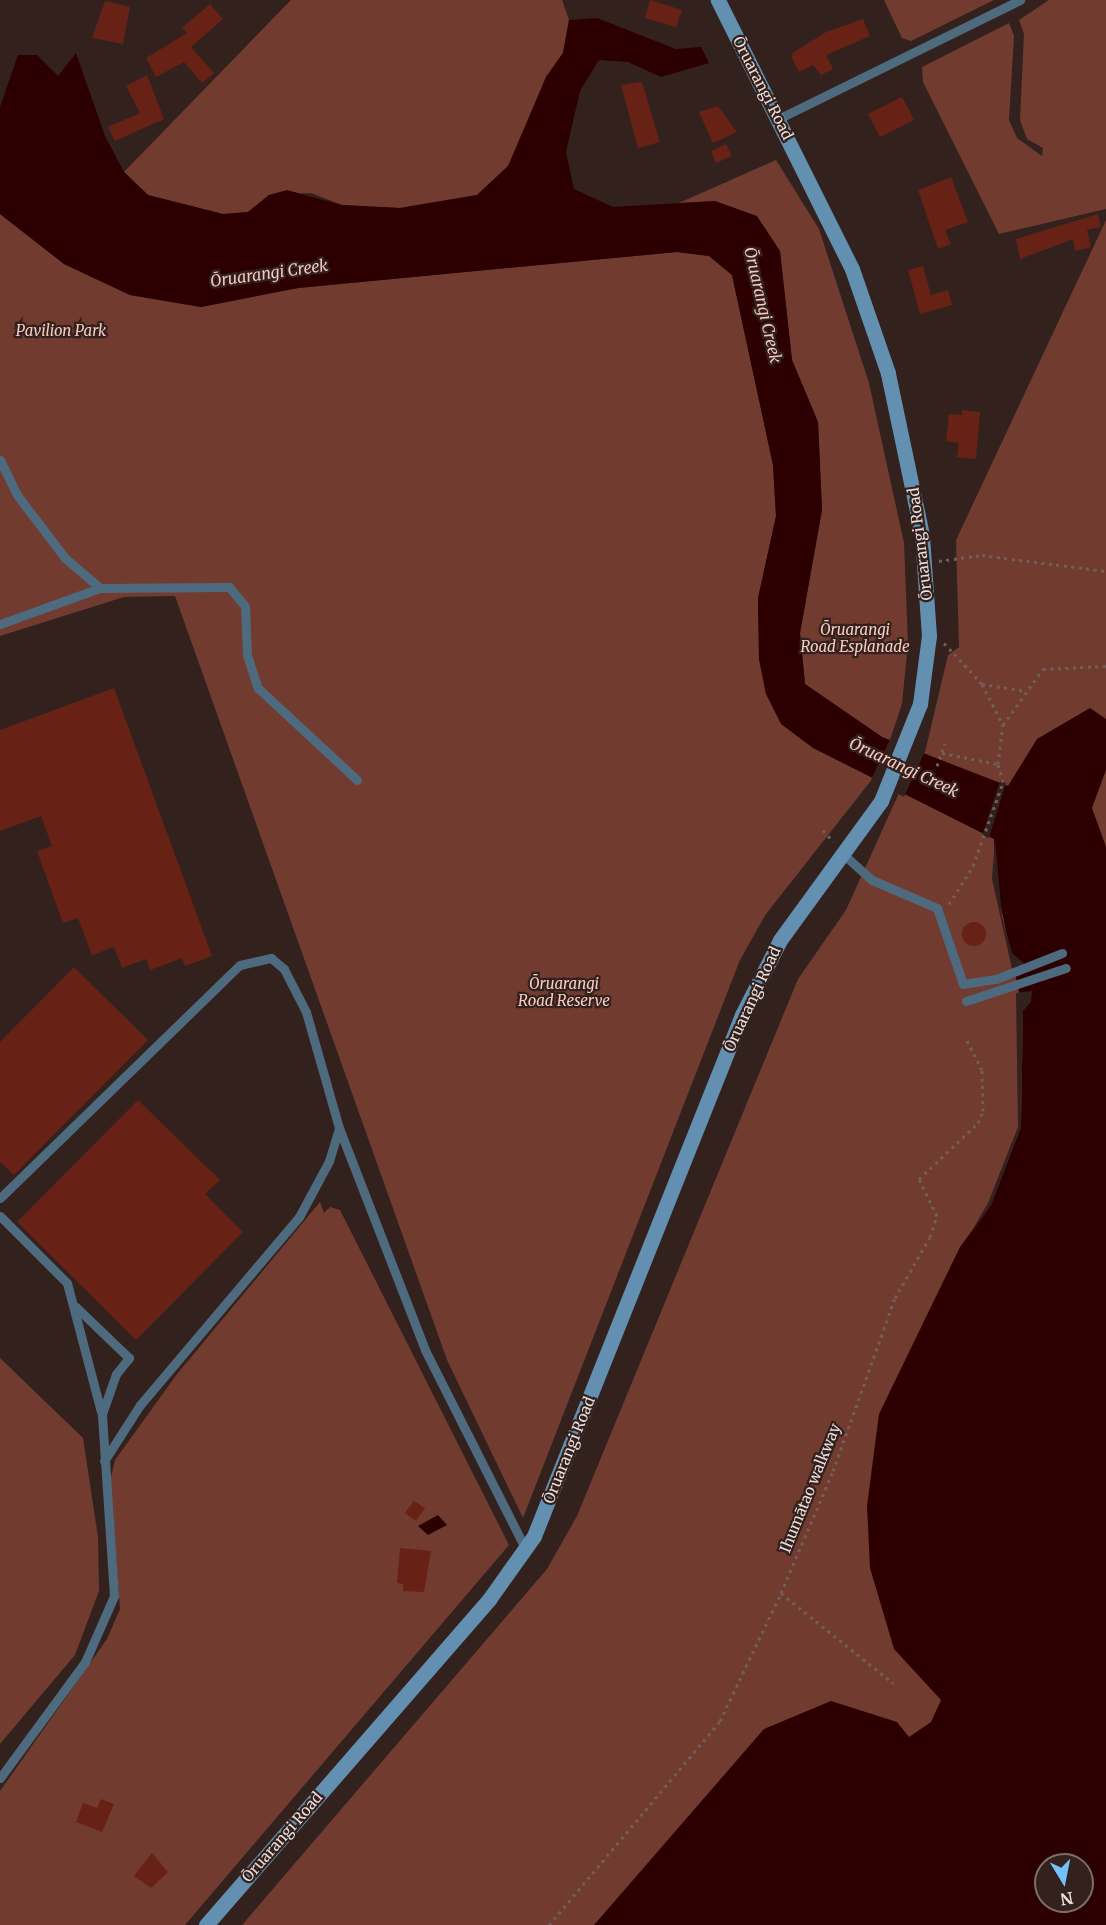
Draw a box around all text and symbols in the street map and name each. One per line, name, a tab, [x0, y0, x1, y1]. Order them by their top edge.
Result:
street label: Ōruarangi Road	[729, 33, 797, 143]
water label: Ōruarangi Creek	[740, 245, 786, 365]
water label: Ōruarangi Creek	[209, 255, 329, 291]
park label: Pavilion Park	[16, 322, 106, 340]
street label: Ōruarangi Road	[904, 487, 936, 601]
park label: Ōruarangi Road Esplanade	[800, 620, 910, 655]
water label: Ōruarangi Creek	[846, 733, 962, 801]
street label: Ōruarangi Road	[720, 944, 784, 1054]
park label: Ōruarangi Road Reserve	[518, 974, 610, 1009]
street label: Ōruarangi Road	[539, 1394, 599, 1506]
street label: Ihumātao walkway	[776, 1421, 844, 1555]
street label: Ōruarangi Road	[238, 1788, 326, 1886]
north arrow	[1034, 1853, 1094, 1913]
text: N	[1059, 1888, 1075, 1910]

